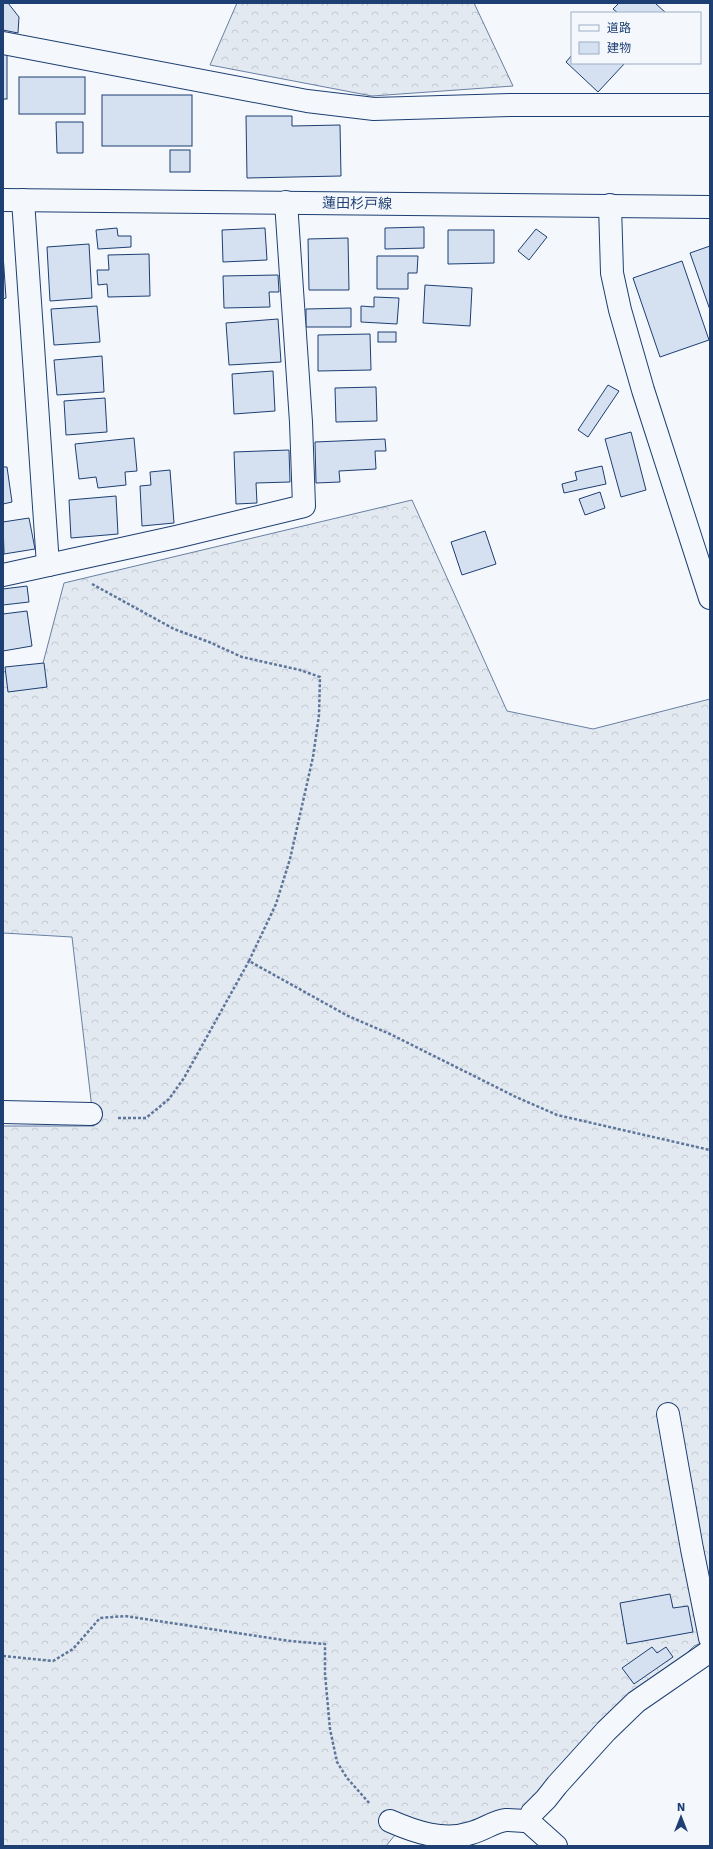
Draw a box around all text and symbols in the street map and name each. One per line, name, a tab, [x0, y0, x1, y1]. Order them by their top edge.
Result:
legend	[571, 12, 701, 64]
text: 道路	[607, 21, 631, 35]
text: 建物	[607, 41, 631, 55]
street label: 蓮田杉戸線	[322, 194, 392, 212]
north arrow	[661, 1797, 701, 1837]
text: N	[677, 1801, 685, 1814]

